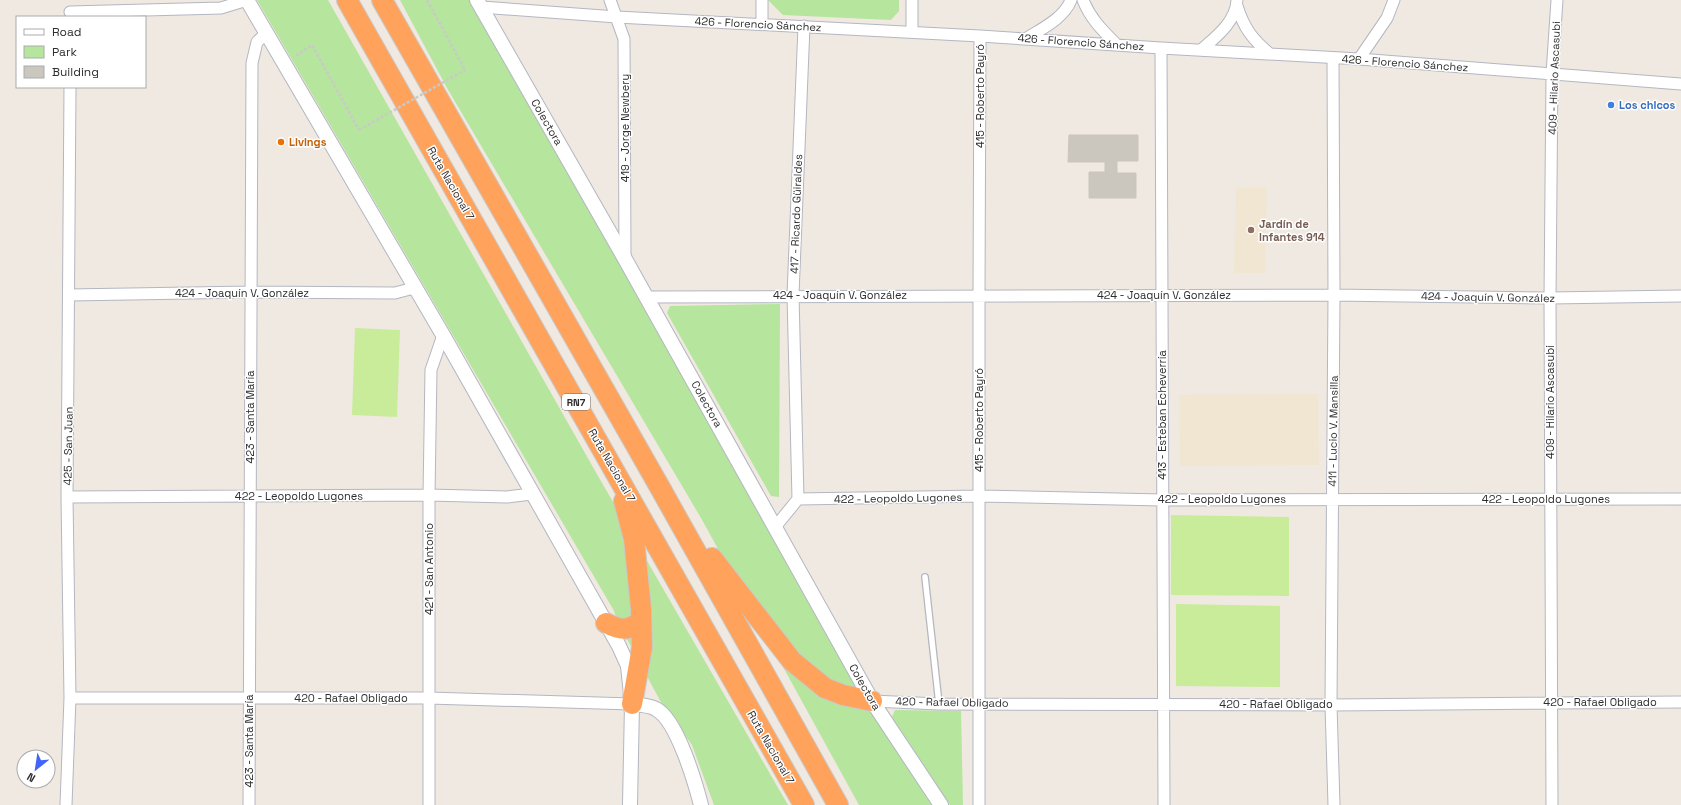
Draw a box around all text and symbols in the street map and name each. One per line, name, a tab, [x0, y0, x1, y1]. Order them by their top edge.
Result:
street label: 426 - Florencio Sánchez	[694, 14, 822, 34]
legend	[16, 16, 146, 88]
street label: 409 - Hilario Ascasubi	[1545, 21, 1563, 135]
text: Road	[52, 24, 81, 40]
street label: 426 - Florencio Sánchez	[1017, 31, 1145, 53]
text: Park	[52, 44, 77, 60]
street label: 415 - Roberto Payró	[973, 44, 987, 148]
street label: 426 - Florencio Sánchez	[1341, 52, 1469, 74]
text: Building	[52, 64, 99, 80]
street label: 419 - Jorge Newbery	[618, 74, 632, 182]
street label: Colectora	[528, 96, 566, 148]
place label: Los chicos	[1619, 98, 1676, 112]
marker: Los chicos	[1606, 100, 1616, 110]
place label: Livings	[289, 135, 327, 149]
marker: Livings	[276, 137, 286, 147]
street label: Ruta Nacional 7	[424, 144, 478, 222]
street label: 417 - Ricardo Güiraldes	[787, 154, 805, 274]
place label: Jardín de Infantes 914	[1259, 217, 1325, 244]
marker: Jardín de Infantes 914	[1246, 225, 1256, 235]
street label: 424 - Joaquín V. González	[175, 286, 309, 300]
street label: 424 - Joaquín V. González	[773, 288, 907, 302]
street label: 424 - Joaquín V. González	[1097, 288, 1231, 302]
street label: 424 - Joaquín V. González	[1421, 289, 1555, 305]
street label: 409 - Hilario Ascasubi	[1543, 345, 1557, 459]
street label: 413 - Esteban Echeverría	[1155, 350, 1169, 480]
street label: 415 - Roberto Payró	[972, 368, 986, 472]
street label: 423 - Santa María	[243, 370, 257, 463]
street label: 411 - Lucio V. Mansilla	[1325, 375, 1341, 487]
street label: Colectora	[688, 378, 726, 430]
road number: RN7	[562, 394, 590, 410]
street label: 425 - San Juan	[60, 406, 76, 486]
street label: Ruta Nacional 7	[585, 426, 639, 504]
street label: 422 - Leopoldo Lugones	[235, 489, 363, 503]
street label: 422 - Leopoldo Lugones	[834, 490, 962, 506]
street label: 422 - Leopoldo Lugones	[1158, 492, 1286, 506]
street label: 422 - Leopoldo Lugones	[1482, 492, 1610, 506]
street label: 421 - San Antonio	[422, 523, 436, 615]
street label: Colectora	[846, 661, 884, 713]
street label: 420 - Rafael Obligado	[294, 691, 408, 705]
street label: 423 - Santa María	[242, 694, 256, 787]
street label: 420 - Rafael Obligado	[895, 694, 1009, 710]
street label: 420 - Rafael Obligado	[1543, 695, 1657, 709]
street label: 420 - Rafael Obligado	[1219, 697, 1333, 711]
street label: Ruta Nacional 7	[744, 708, 798, 786]
north arrow	[16, 749, 56, 789]
text: N	[24, 770, 38, 786]

